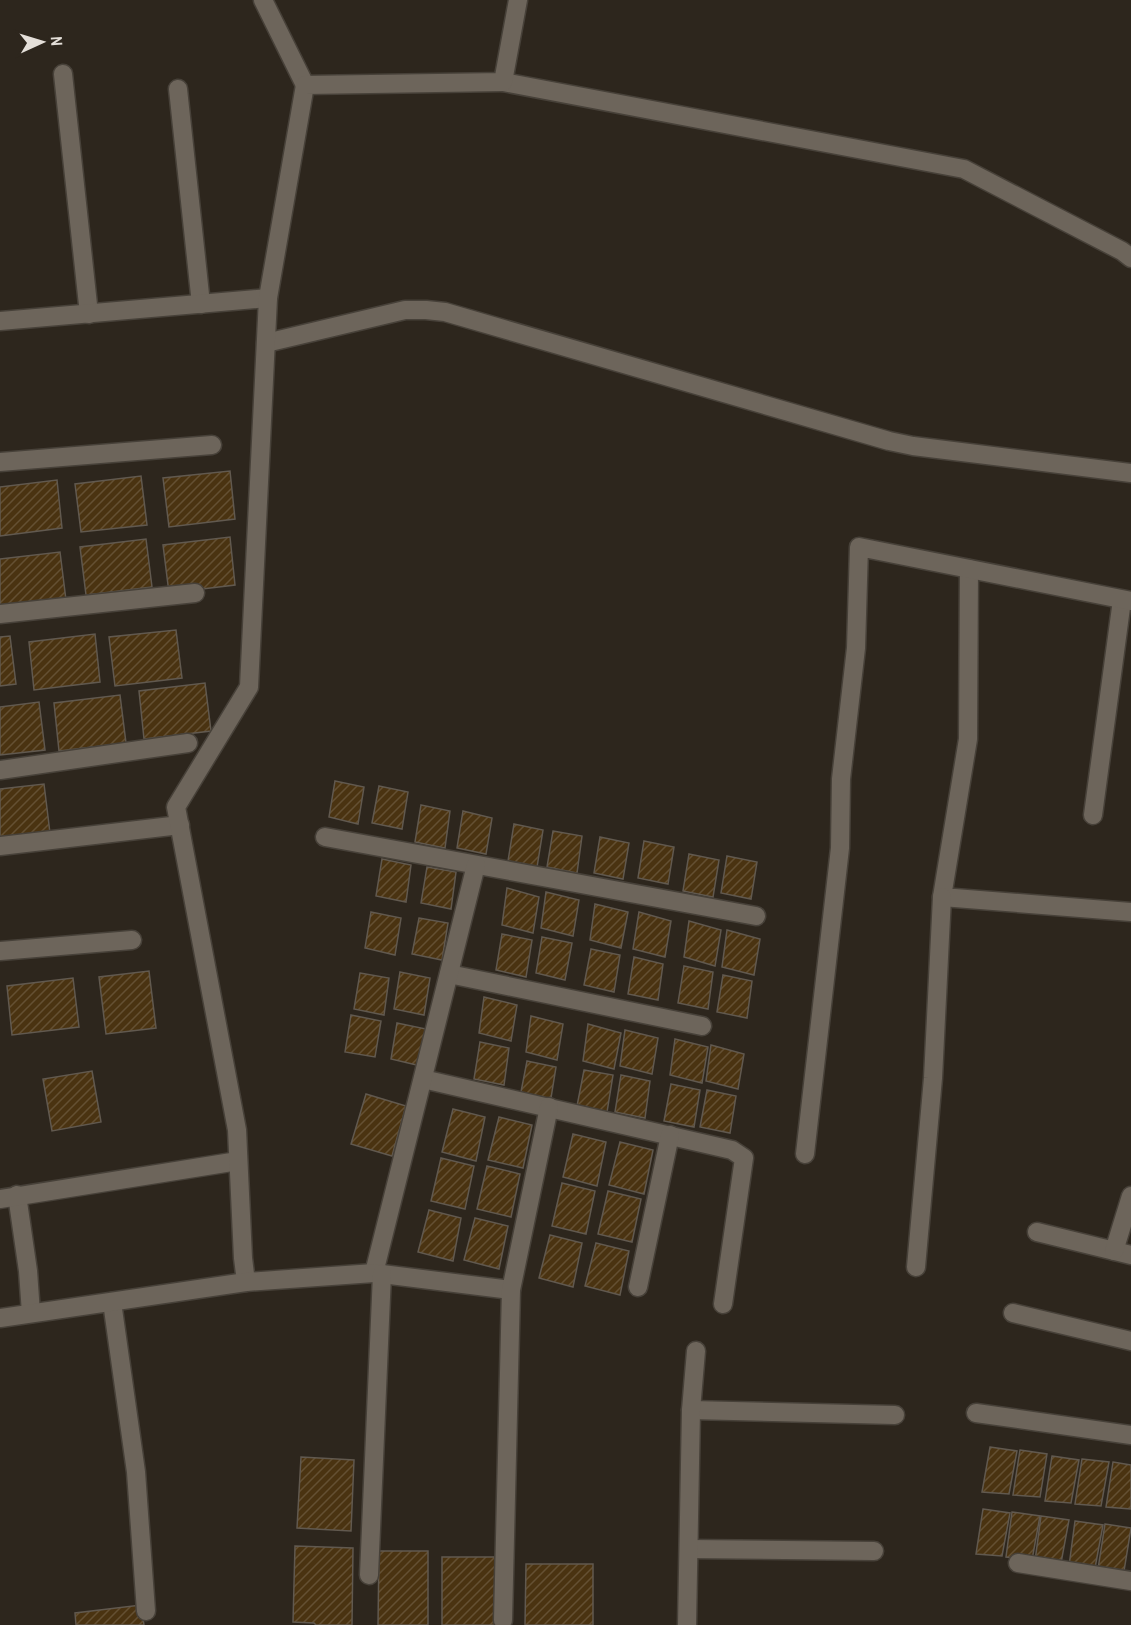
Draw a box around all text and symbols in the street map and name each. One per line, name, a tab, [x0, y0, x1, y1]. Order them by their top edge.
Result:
north arrow	[12, 12, 72, 72]
text: N	[46, 35, 68, 46]

